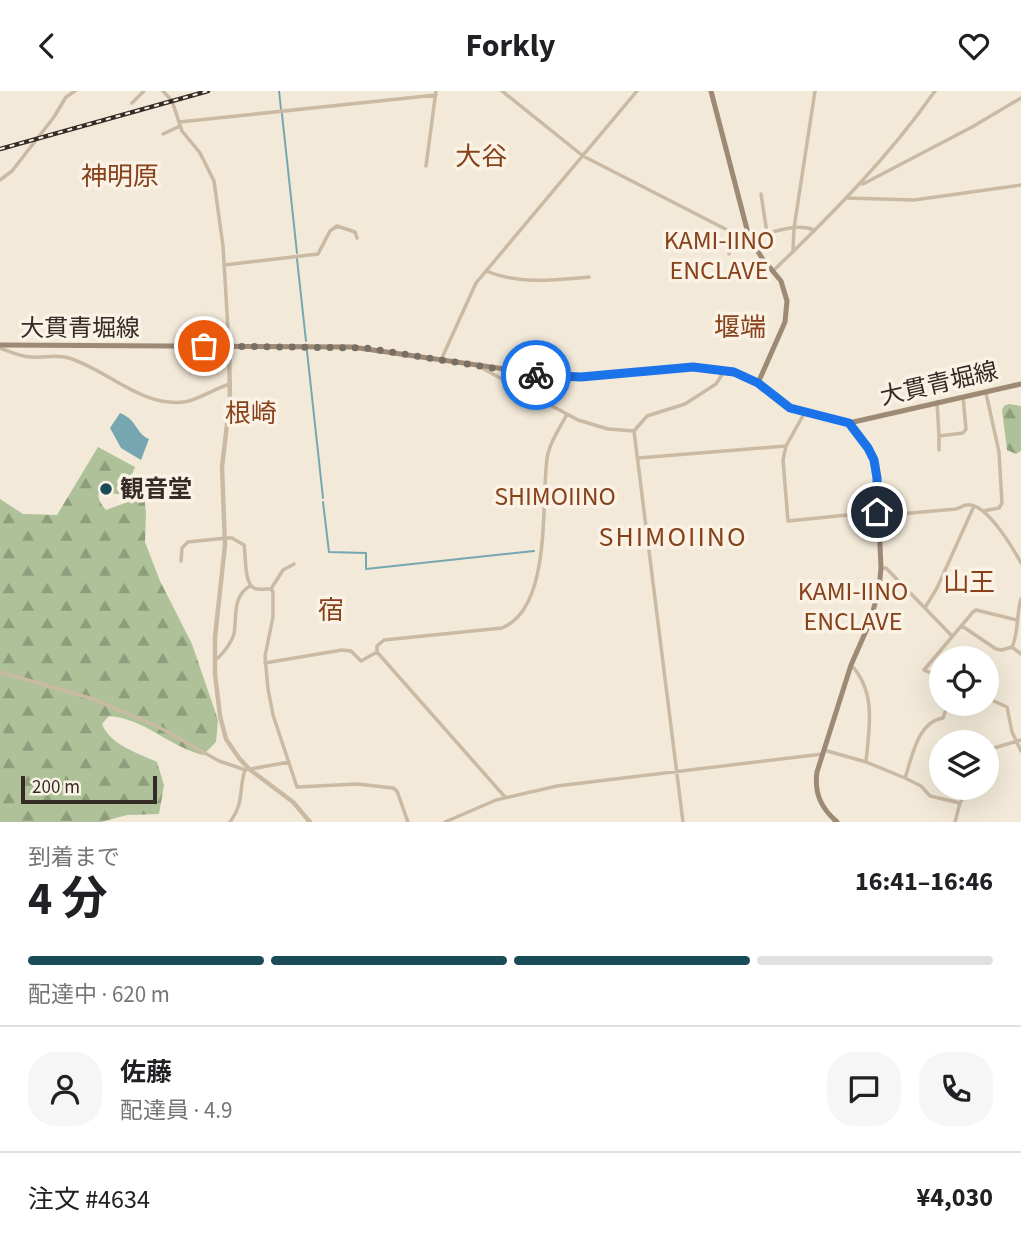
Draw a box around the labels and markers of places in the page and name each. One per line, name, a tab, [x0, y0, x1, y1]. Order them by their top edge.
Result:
pin	[174, 316, 234, 376]
place label: 観音堂	[120, 472, 192, 507]
marker: 観音堂	[98, 481, 114, 497]
pin	[847, 482, 907, 542]

